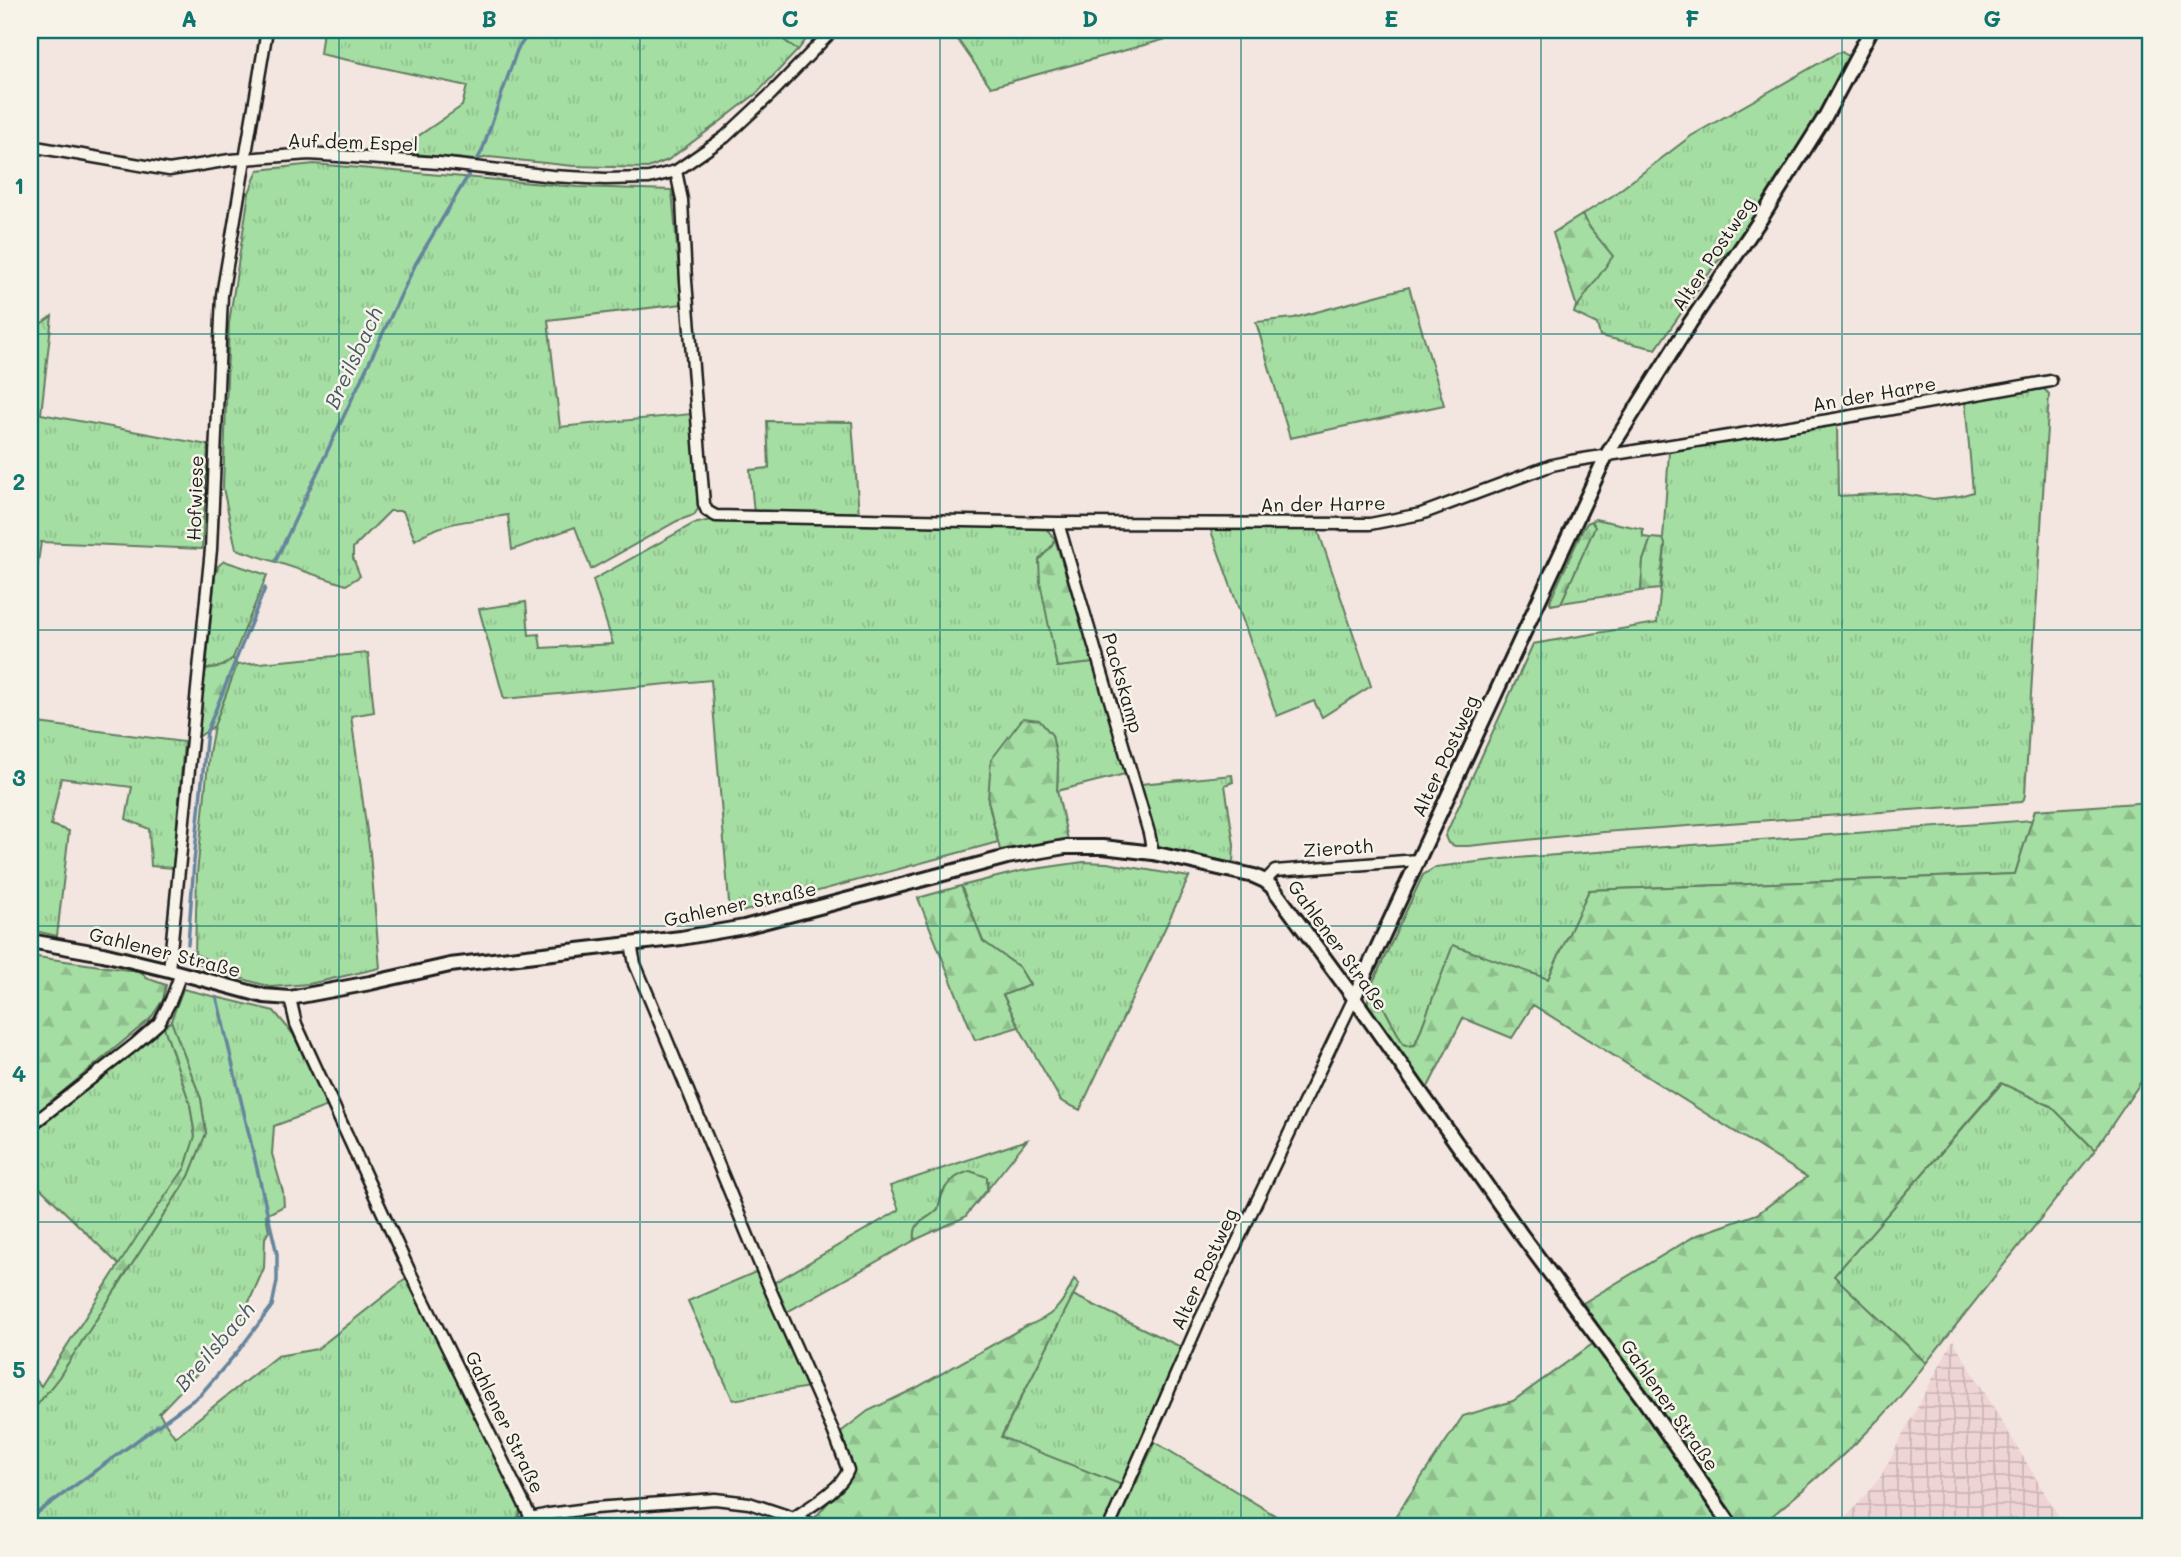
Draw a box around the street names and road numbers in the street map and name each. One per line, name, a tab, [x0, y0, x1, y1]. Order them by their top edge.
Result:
street label: Auf dem Espel	[287, 127, 419, 156]
street label: Alter Postweg	[1665, 192, 1760, 315]
street label: An der Harre	[1810, 370, 1938, 417]
street label: Hofwiese	[181, 455, 208, 541]
street label: An der Harre	[1260, 490, 1386, 517]
street label: Packskamp	[1097, 630, 1150, 736]
street label: Alter Postweg	[1405, 691, 1484, 821]
street label: Zieroth	[1302, 833, 1374, 862]
street label: Gahlener Straße	[661, 875, 818, 932]
street label: Gahlener Straße	[1283, 875, 1394, 1015]
street label: Gahlener Straße	[87, 921, 243, 982]
street label: Alter Postweg	[1164, 1204, 1243, 1334]
street label: Gahlener Straße	[1616, 1334, 1725, 1475]
street label: Gahlener Straße	[460, 1347, 551, 1497]

